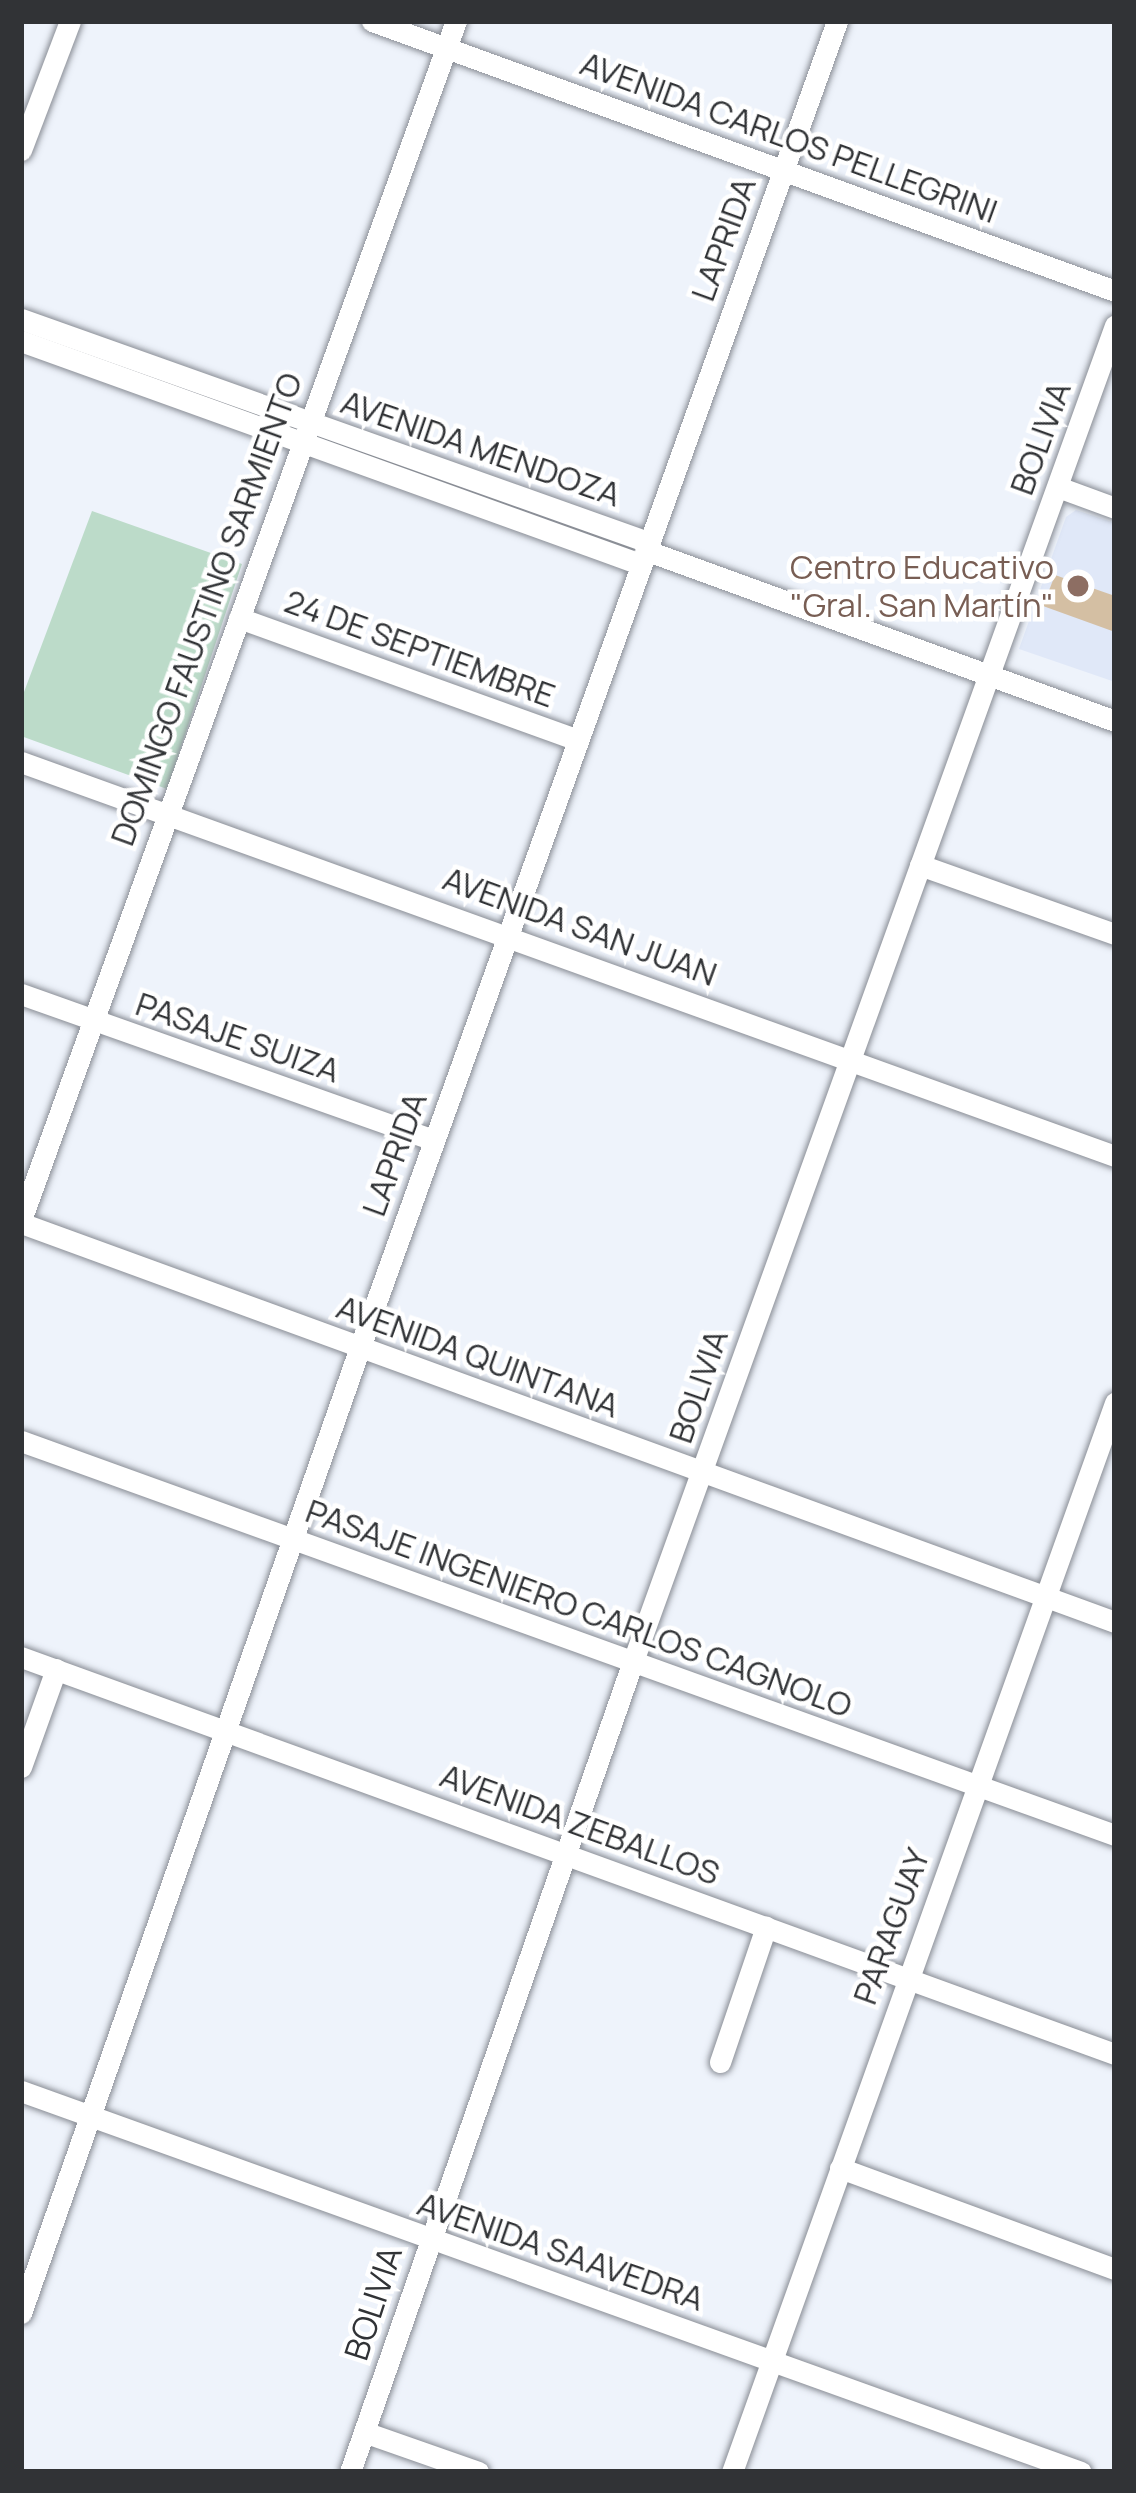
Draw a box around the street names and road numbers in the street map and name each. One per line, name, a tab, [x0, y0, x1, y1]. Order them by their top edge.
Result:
street label: AVENIDA CARLOS PELLEGRINI	[575, 43, 1003, 231]
street label: LAPRIDA	[682, 172, 764, 306]
street label: DOMINGO FAUSTINO SARMIENTO	[102, 367, 310, 851]
street label: BOLIVIA	[1001, 376, 1079, 500]
street label: AVENIDA MENDOZA	[336, 382, 626, 514]
street label: 24 DE SEPTIEMBRE	[279, 581, 561, 715]
street label: AVENIDA SAN JUAN	[438, 858, 722, 994]
street label: PASAJE SUIZA	[131, 984, 345, 1090]
street label: LAPRIDA	[353, 1087, 435, 1221]
street label: AVENIDA QUINTANA	[332, 1287, 624, 1425]
street label: BOLIVIA	[660, 1324, 736, 1448]
street label: PASAJE INGENIERO CARLOS CAGNOLO	[301, 1491, 857, 1725]
street label: AVENIDA ZEBALLOS	[435, 1755, 725, 1893]
street label: PARAGUAY	[845, 1843, 937, 2009]
street label: AVENIDA SAAVEDRA	[413, 2183, 709, 2319]
street label: BOLIVIA	[336, 2241, 410, 2365]

